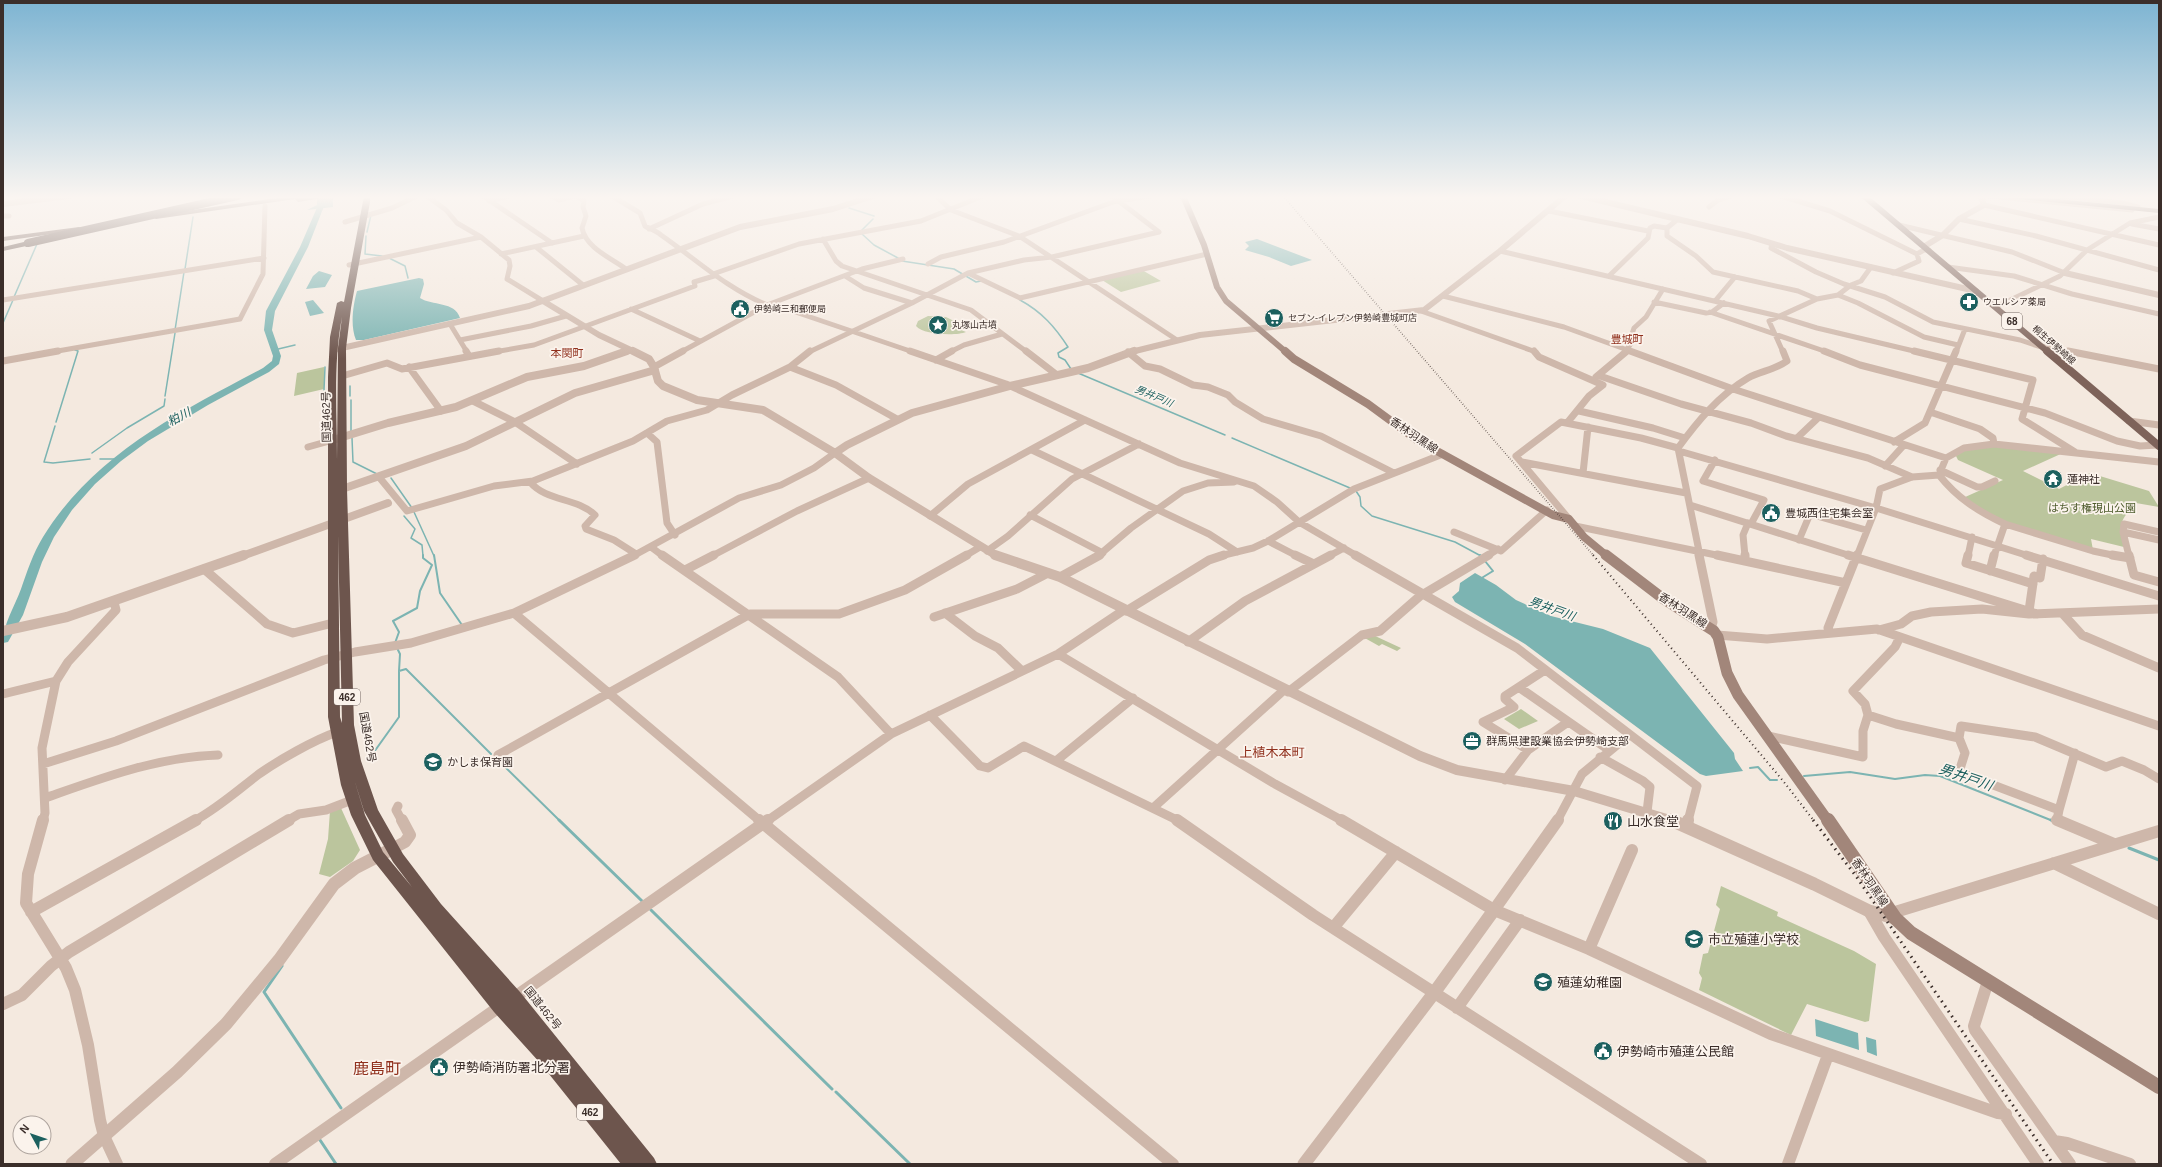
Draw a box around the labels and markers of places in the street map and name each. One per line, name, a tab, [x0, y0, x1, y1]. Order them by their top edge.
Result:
pharmacy icon: ウエルシア薬局	[1958, 291, 1980, 313]
place label: ウエルシア薬局	[1983, 297, 2046, 307]
public building icon: 伊勢崎三和郵便局	[729, 298, 751, 320]
place label: 伊勢崎三和郵便局	[753, 304, 826, 314]
supermarket icon: セブン-イレブン伊勢崎豊城町店	[1263, 307, 1285, 329]
place label: セブン-イレブン伊勢崎豊城町店	[1288, 313, 1417, 323]
place icon: 丸塚山古墳	[927, 314, 949, 336]
place label: 丸塚山古墳	[952, 320, 997, 330]
temple icon: 蓮神社	[2042, 468, 2064, 490]
place label: 蓮神社	[2067, 473, 2100, 485]
public building icon: 豊城西住宅集会室	[1760, 502, 1782, 524]
place label: 豊城西住宅集会室	[1785, 507, 1873, 519]
office icon: 群馬県建設業協会伊勢崎支部	[1461, 730, 1483, 752]
place label: 群馬県建設業協会伊勢崎支部	[1486, 735, 1629, 747]
school or university icon: かしま保育園	[422, 751, 444, 773]
place label: かしま保育園	[447, 756, 513, 768]
restaurant icon: 山水食堂	[1602, 810, 1624, 832]
place label: 山水食堂	[1627, 814, 1679, 829]
school or university icon: 市立殖蓮小学校	[1683, 928, 1705, 950]
place label: 市立殖蓮小学校	[1708, 932, 1799, 947]
school or university icon: 殖蓮幼稚園	[1532, 971, 1554, 993]
place label: 殖蓮幼稚園	[1557, 975, 1622, 990]
public building icon: 伊勢崎市殖蓮公民館	[1592, 1040, 1614, 1062]
place label: 伊勢崎市殖蓮公民館	[1617, 1044, 1734, 1059]
public building icon: 伊勢崎消防署北分署	[428, 1056, 450, 1078]
place label: 伊勢崎消防署北分署	[453, 1060, 570, 1075]

